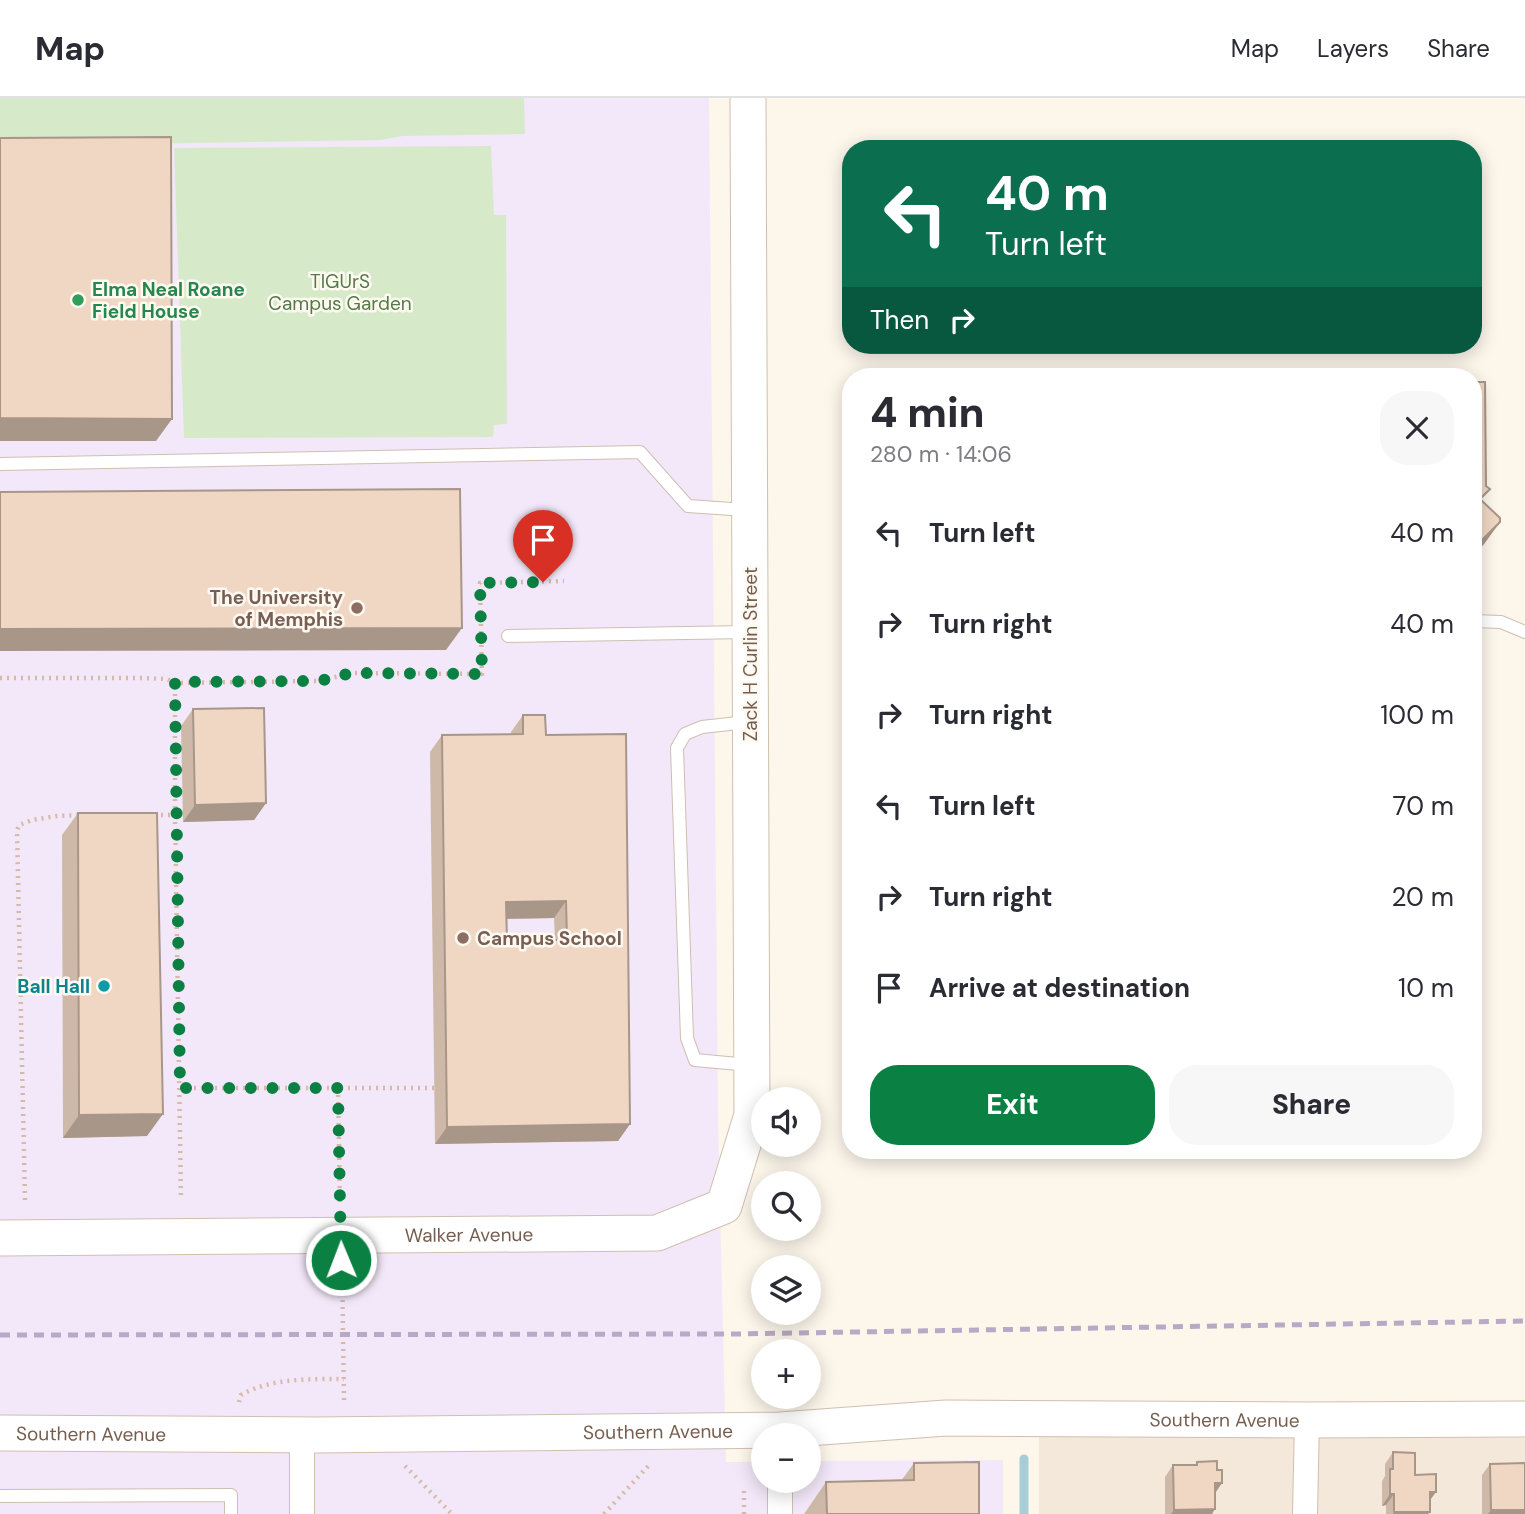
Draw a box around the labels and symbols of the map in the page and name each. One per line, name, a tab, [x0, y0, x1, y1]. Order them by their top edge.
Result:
park label: TIGUrS Campus Garden	[268, 269, 412, 316]
place label: Elma Neal Roane Field House	[92, 277, 245, 324]
marker: Elma Neal Roane Field House	[70, 292, 86, 308]
pin	[513, 510, 573, 582]
street label: Zack H Curlin Street	[738, 567, 763, 741]
place label: The University of Memphis	[210, 585, 344, 632]
marker: The University of Memphis	[349, 600, 365, 616]
place label: Campus School	[477, 926, 622, 951]
marker: Campus School	[455, 930, 471, 946]
place label: Ball Hall	[17, 974, 90, 999]
marker: Ball Hall	[96, 978, 112, 994]
street label: Walker Avenue	[405, 1222, 533, 1248]
position arrow	[304, 1223, 378, 1297]
street label: Southern Avenue	[1149, 1407, 1300, 1433]
street label: Southern Avenue	[583, 1419, 733, 1445]
street label: Southern Avenue	[16, 1421, 166, 1447]

